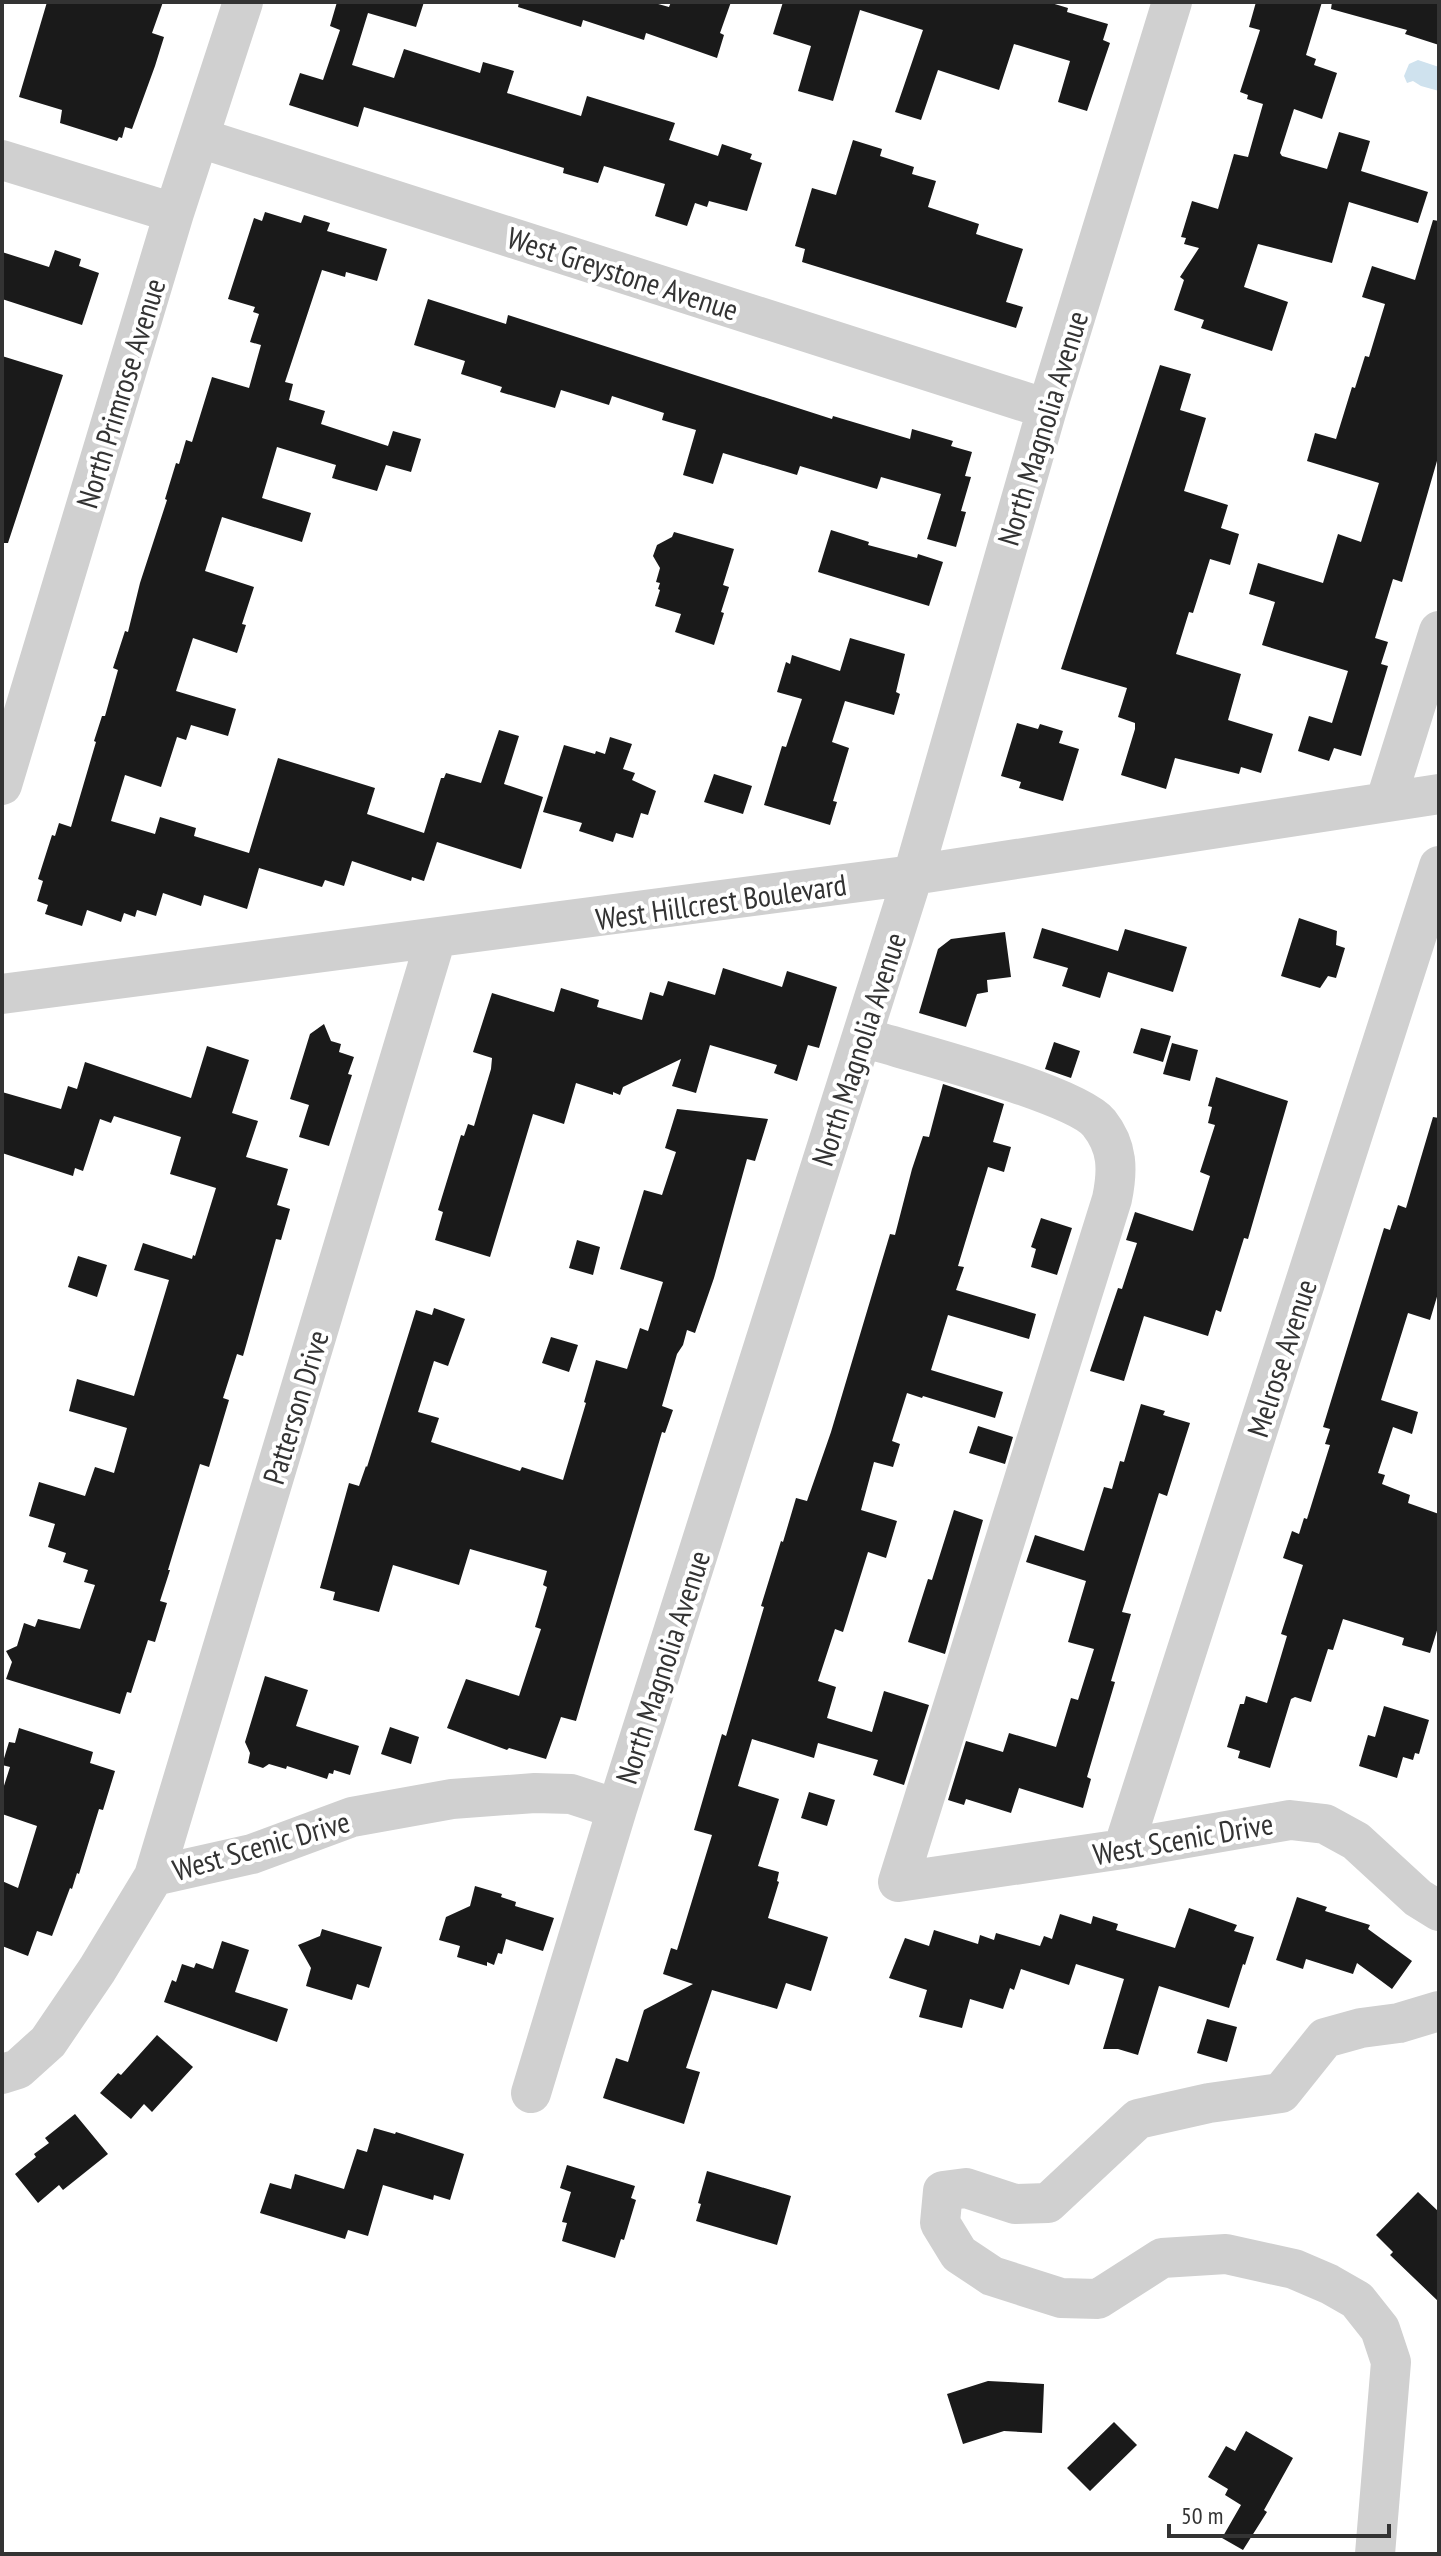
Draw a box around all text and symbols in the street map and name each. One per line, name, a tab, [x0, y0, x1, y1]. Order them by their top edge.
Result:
street label: West Greystone Avenue	[503, 217, 743, 329]
street label: North Primrose Avenue	[67, 274, 173, 512]
street label: North Magnolia Avenue	[988, 306, 1096, 550]
street label: West Hillcrest Boulevard	[593, 864, 849, 938]
street label: North Magnolia Avenue	[802, 927, 914, 1171]
street label: Melrose Avenue	[1237, 1274, 1325, 1442]
street label: Patterson Drive	[253, 1325, 337, 1489]
street label: North Magnolia Avenue	[606, 1545, 718, 1789]
street label: West Scenic Drive	[168, 1801, 354, 1889]
street label: West Scenic Drive	[1090, 1803, 1276, 1873]
scale bar	[1169, 2488, 1389, 2538]
text: 50 m	[1181, 2500, 1223, 2531]

